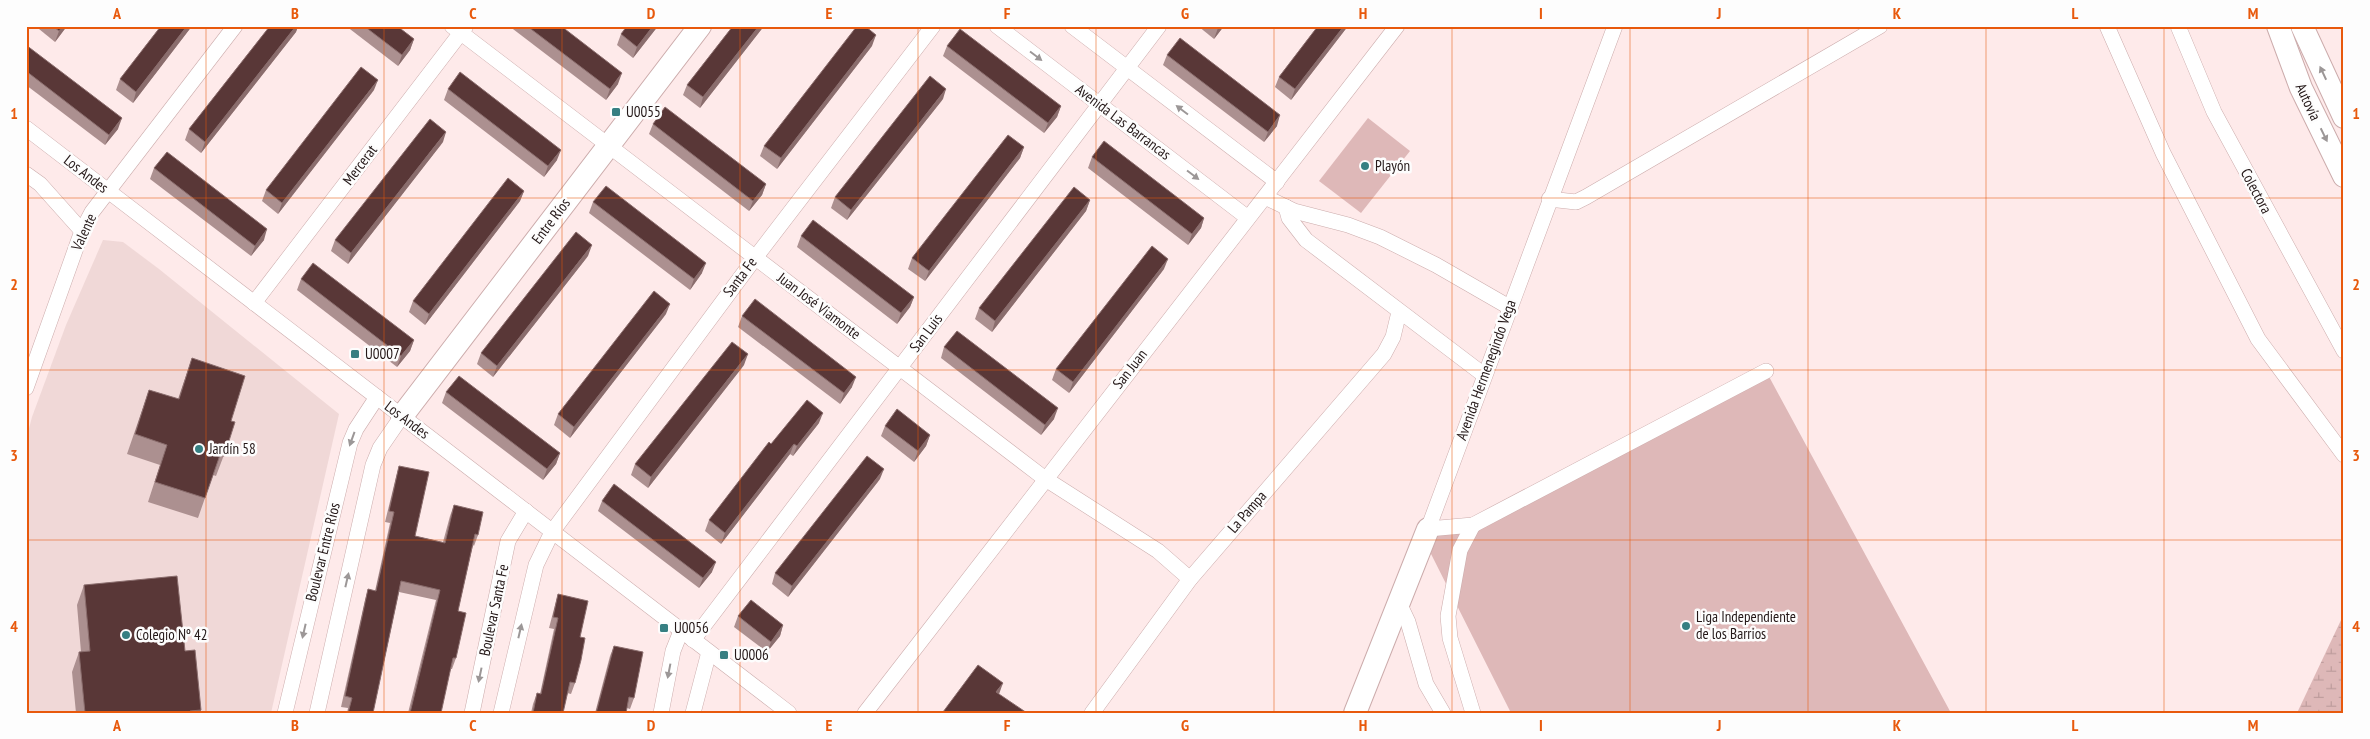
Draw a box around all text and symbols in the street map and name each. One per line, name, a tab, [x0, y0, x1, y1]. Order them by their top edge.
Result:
text: A	[112, 3, 122, 23]
text: B	[291, 3, 299, 23]
text: C	[469, 3, 477, 23]
text: D	[647, 3, 656, 23]
text: E	[826, 3, 833, 23]
text: F	[1004, 3, 1011, 23]
text: G	[1181, 3, 1189, 23]
text: H	[1359, 3, 1367, 23]
text: I	[1539, 3, 1543, 23]
text: J	[1716, 3, 1721, 23]
text: K	[1893, 3, 1902, 23]
text: L	[2072, 3, 2079, 23]
text: M	[2248, 3, 2258, 23]
one-way arrow	[1029, 51, 1043, 61]
one-way arrow	[2319, 66, 2327, 80]
street label: Avenida Las Barrancas	[1072, 79, 1175, 164]
street label: Autovía	[2292, 80, 2325, 123]
place label: U0055	[626, 102, 661, 121]
text: 1	[10, 103, 18, 123]
text: 1	[2352, 103, 2360, 123]
one-way arrow	[1175, 105, 1189, 115]
marker: U0055	[610, 106, 622, 118]
one-way arrow	[2320, 128, 2328, 143]
street label: Mercerat	[338, 141, 381, 189]
street label: Los Andes	[60, 150, 112, 197]
place label: Playón	[1375, 156, 1410, 175]
marker: Playón	[1359, 160, 1371, 172]
street label: Colectora	[2237, 165, 2276, 217]
one-way arrow	[1186, 170, 1199, 181]
street label: Entre Ríos	[527, 194, 574, 247]
street label: Valente	[66, 210, 100, 254]
street label: Santa Fe	[719, 253, 761, 300]
street label: Juan José Viamonte	[773, 268, 865, 343]
text: 2	[10, 274, 18, 294]
text: 2	[2352, 274, 2360, 294]
street label: Avenida Hermenegindo Vega	[1451, 297, 1520, 443]
street label: San Luis	[905, 310, 946, 356]
place label: U0007	[365, 344, 400, 363]
street label: San Juan	[1108, 345, 1151, 392]
marker: U0007	[349, 348, 361, 360]
street label: Los Andes	[381, 397, 434, 443]
one-way arrow	[348, 432, 356, 447]
place label: Jardín 58	[208, 439, 256, 458]
marker: Jardín 58	[193, 443, 205, 455]
text: 3	[10, 445, 18, 465]
text: 3	[2352, 445, 2360, 465]
street label: La Pampa	[1223, 487, 1270, 537]
street label: Boulevar Entre Ríos	[301, 500, 344, 603]
street label: Boulevar Santa Fe	[475, 562, 513, 658]
one-way arrow	[343, 572, 351, 587]
place label: Liga Independiente de los Barrios	[1696, 607, 1796, 643]
text: 4	[10, 616, 18, 636]
text: 4	[2352, 616, 2360, 636]
place label: U0056	[674, 618, 709, 637]
marker: Liga Independiente de los Barrios	[1680, 620, 1692, 632]
marker: U0056	[658, 622, 670, 634]
one-way arrow	[300, 623, 308, 638]
one-way arrow	[516, 624, 524, 639]
place label: Colegio Nº 42	[136, 625, 208, 644]
marker: Colegio Nº 42	[120, 629, 132, 641]
place label: U0006	[734, 645, 769, 664]
marker: U0006	[718, 649, 730, 661]
one-way arrow	[665, 664, 673, 679]
one-way arrow	[476, 667, 484, 683]
text: A	[112, 715, 122, 735]
text: B	[291, 715, 299, 735]
text: C	[469, 715, 477, 735]
text: D	[647, 715, 656, 735]
text: E	[826, 715, 833, 735]
text: F	[1004, 715, 1011, 735]
text: G	[1181, 715, 1189, 735]
text: H	[1359, 715, 1367, 735]
text: I	[1539, 715, 1543, 735]
text: J	[1716, 715, 1721, 735]
text: K	[1893, 715, 1902, 735]
text: L	[2072, 715, 2079, 735]
text: M	[2248, 715, 2258, 735]

